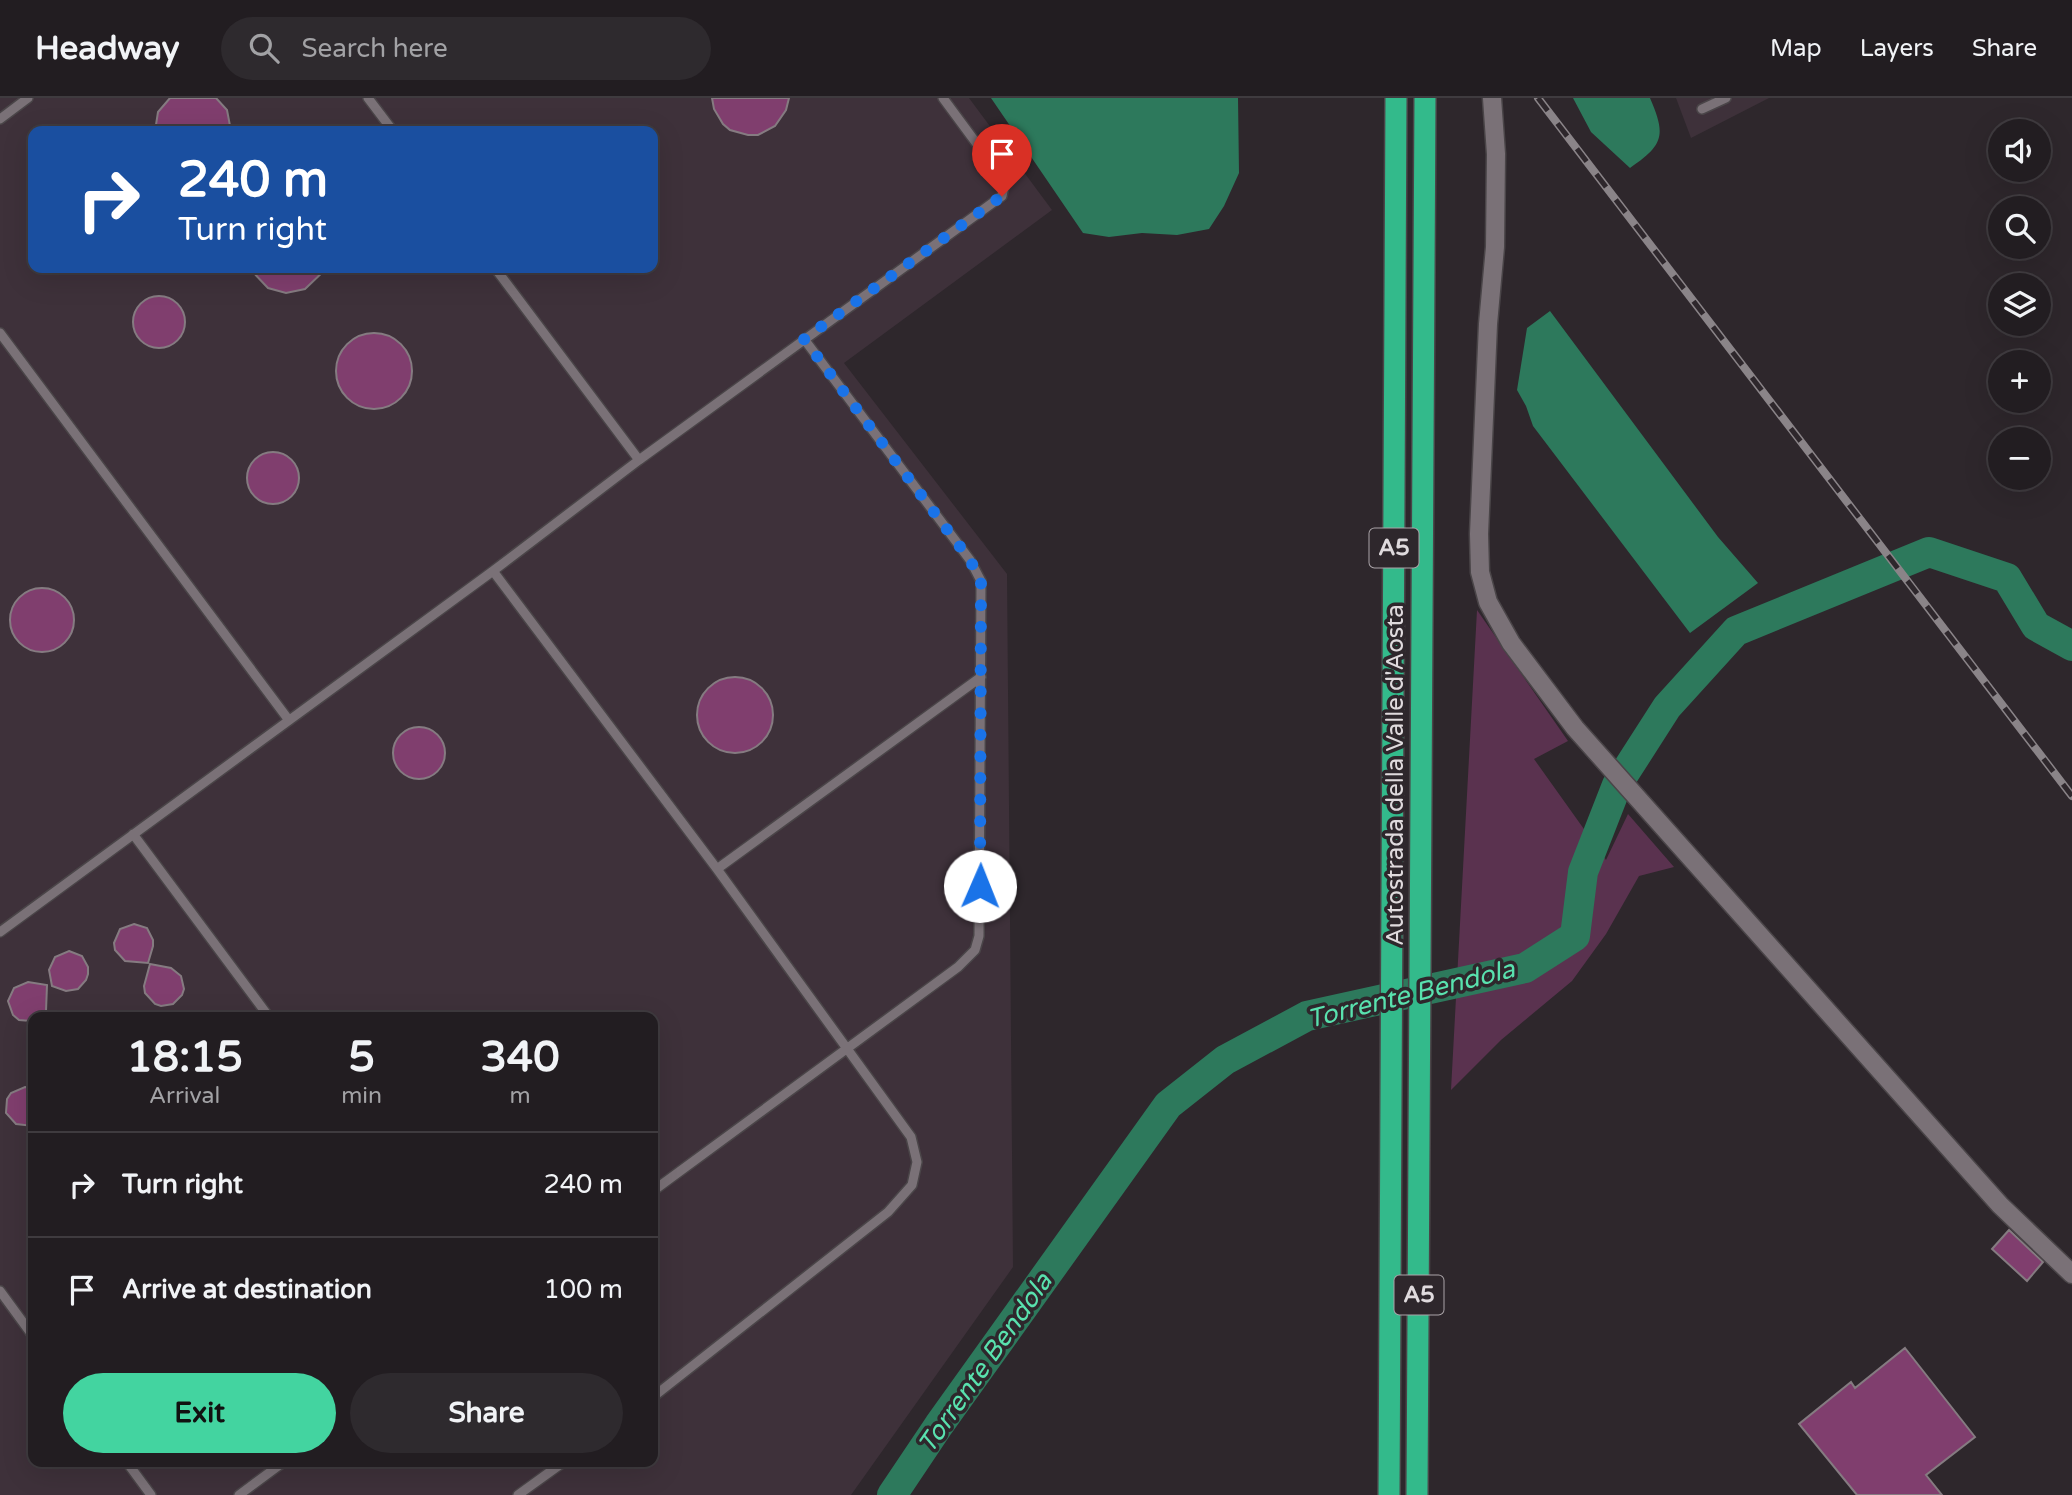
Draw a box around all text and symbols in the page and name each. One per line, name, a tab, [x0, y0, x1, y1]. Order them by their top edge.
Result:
search box	[221, 17, 711, 80]
text: Headway	[35, 29, 179, 68]
icon: search	[245, 29, 283, 67]
text: Search here	[301, 33, 448, 64]
text: Map	[1770, 34, 1822, 63]
text: Layers	[1860, 34, 1934, 63]
text: Share	[1972, 34, 2037, 63]
map controls	[1988, 119, 2051, 490]
button: sound	[1988, 119, 2051, 182]
pin	[972, 124, 1032, 196]
icon: arrive	[983, 135, 1021, 173]
text: 240 m	[178, 151, 328, 210]
icon: right	[63, 154, 154, 245]
button: search	[1988, 196, 2051, 259]
text: Turn right	[178, 211, 327, 249]
button: layers	[1988, 273, 2051, 336]
button: +	[1988, 350, 2051, 413]
button: −	[1988, 427, 2051, 490]
road number: A5	[1370, 529, 1418, 568]
street label: Autostrada della Valle d'Aosta	[1381, 604, 1410, 946]
position arrow	[943, 849, 1017, 923]
water label: Torrente Bendola	[1304, 953, 1519, 1035]
text: 18:15	[126, 1032, 243, 1083]
text: 5	[348, 1032, 375, 1083]
text: 340	[480, 1032, 560, 1083]
text: Arrival	[149, 1082, 220, 1110]
text: min	[341, 1082, 382, 1110]
text: m	[509, 1082, 531, 1110]
icon: right	[63, 1166, 101, 1204]
text: Turn right	[122, 1169, 243, 1200]
text: 240 m	[543, 1169, 623, 1200]
water label: Torrente Bendola	[911, 1266, 1059, 1459]
icon: arrive	[63, 1271, 101, 1309]
text: Arrive at destination	[122, 1274, 372, 1305]
text: 100 m	[543, 1274, 623, 1305]
road number: A5	[1394, 1276, 1444, 1314]
button: Exit	[63, 1373, 336, 1453]
button: Share	[350, 1373, 623, 1453]

